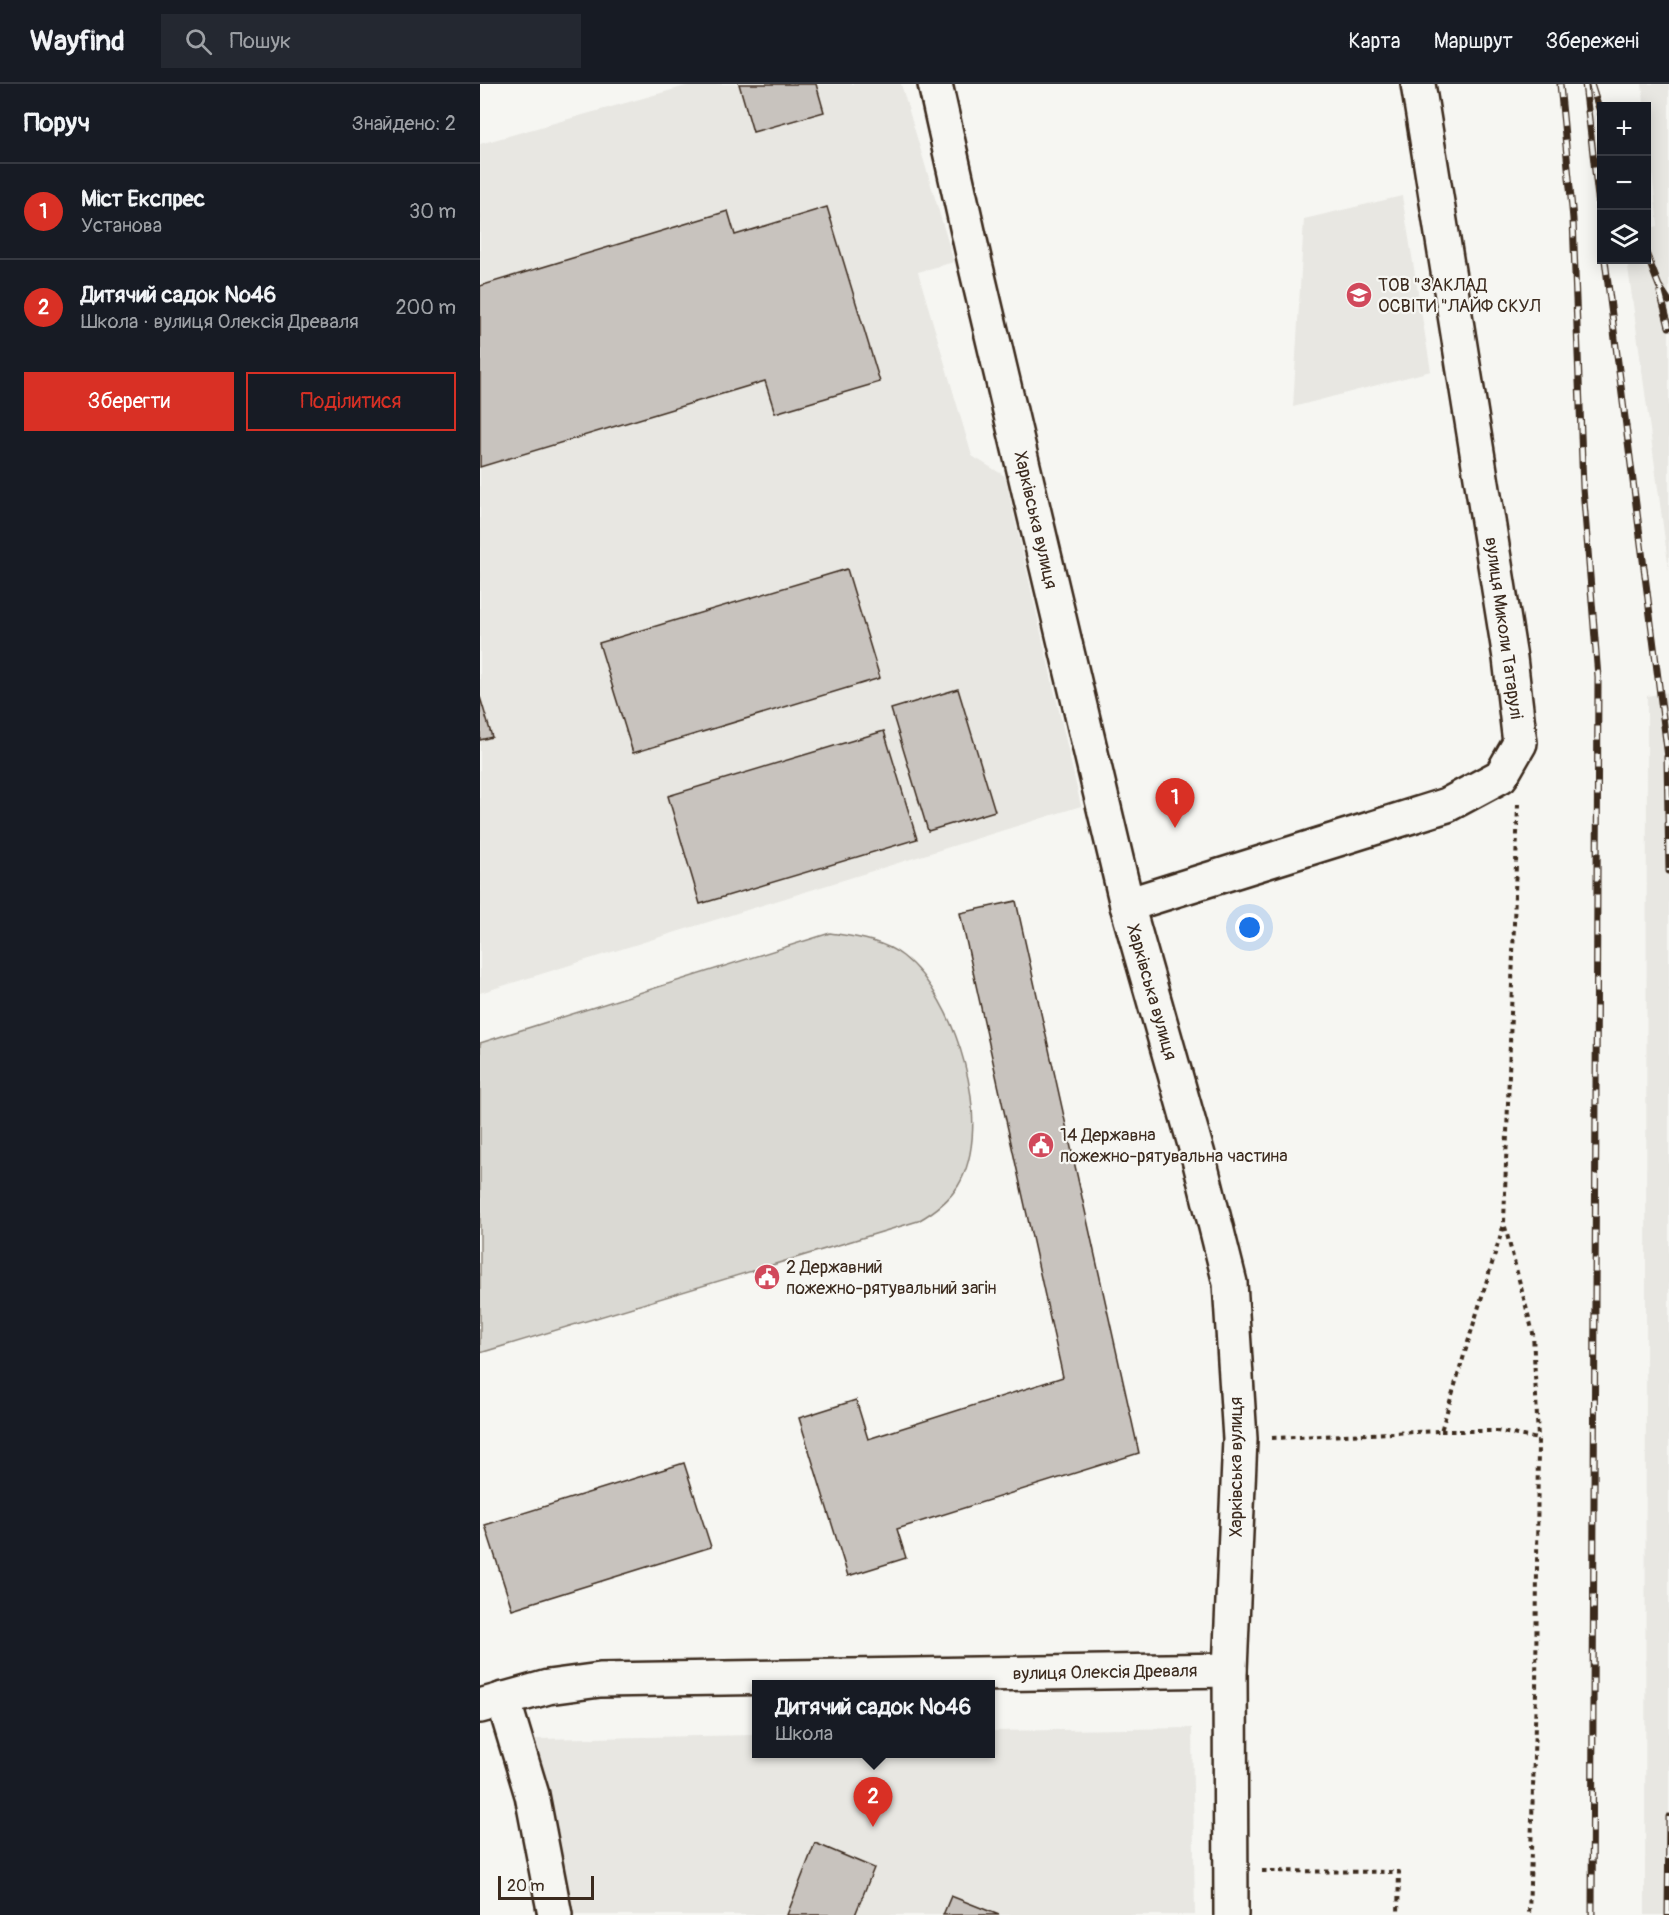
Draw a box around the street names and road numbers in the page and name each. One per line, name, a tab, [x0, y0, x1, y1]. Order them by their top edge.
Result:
street label: Харківська вулиця	[1008, 449, 1063, 591]
street label: вулиця Миколи Татарулі	[1479, 536, 1528, 721]
street label: Харківська вулиця	[1121, 921, 1182, 1063]
street label: Харківська вулиця	[1225, 1397, 1248, 1537]
street label: вулиця Олексія Древаля	[1012, 1659, 1198, 1686]

